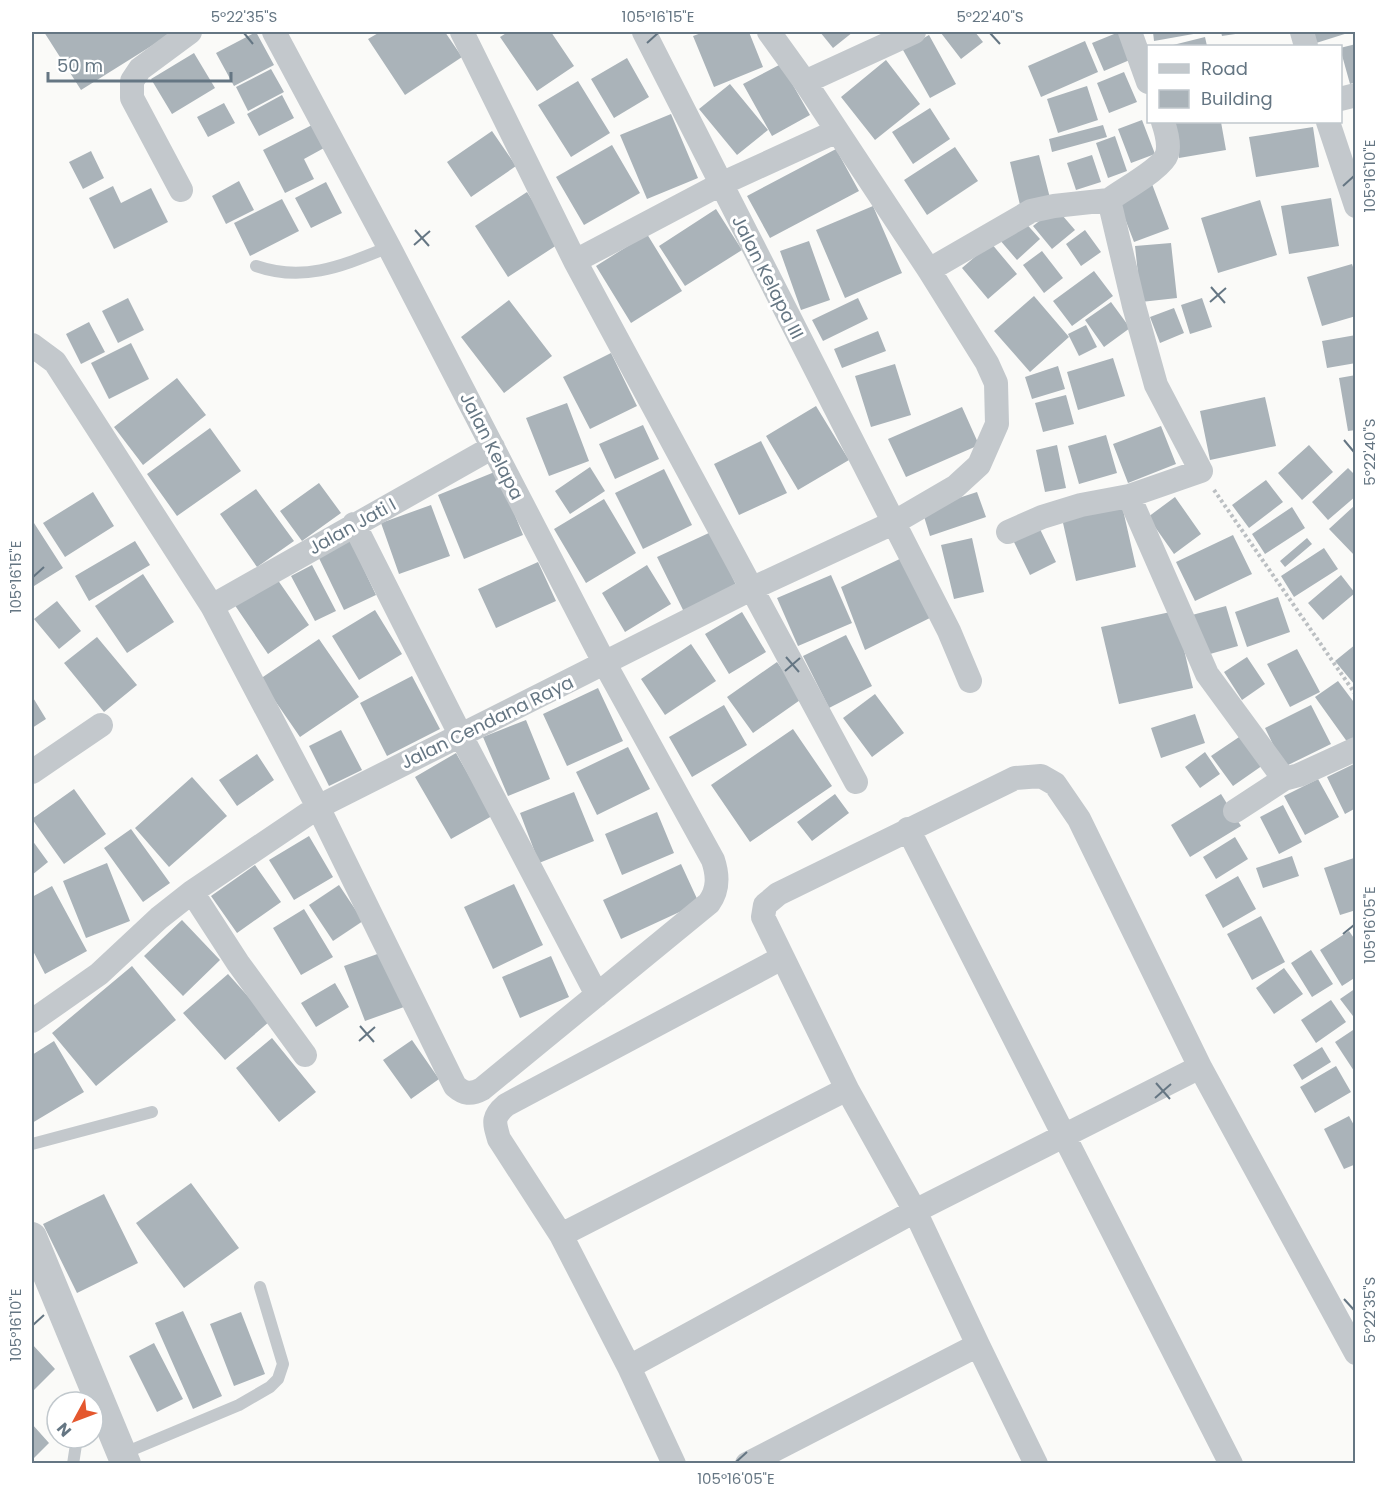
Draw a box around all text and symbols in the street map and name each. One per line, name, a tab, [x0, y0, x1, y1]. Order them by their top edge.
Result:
text: 5°22'35"S	[211, 6, 277, 27]
text: 105°16'15"E	[622, 6, 694, 27]
text: 5°22'40"S	[956, 6, 1024, 27]
scale bar	[48, 45, 231, 83]
legend	[1147, 45, 1342, 123]
text: 50 m	[57, 53, 103, 78]
text: Road	[1201, 56, 1248, 81]
text: Building	[1201, 86, 1273, 111]
text: 105°16'10"E	[1359, 140, 1380, 212]
street label: Jalan Kelapa III	[726, 211, 810, 343]
street label: Jalan Kelapa	[454, 388, 530, 504]
text: 5°22'40"S	[1359, 418, 1380, 486]
street label: Jalan Jati I	[304, 492, 400, 560]
text: 105°16'15"E	[5, 541, 26, 613]
street label: Jalan Cendana Raya	[396, 669, 578, 775]
text: 105°16'05"E	[1359, 886, 1380, 964]
text: 5°22'35"S	[1359, 1277, 1380, 1343]
text: 105°16'10"E	[5, 1289, 26, 1361]
north arrow	[45, 1390, 105, 1450]
text: N	[51, 1417, 77, 1442]
text: 105°16'05"E	[697, 1468, 775, 1489]

